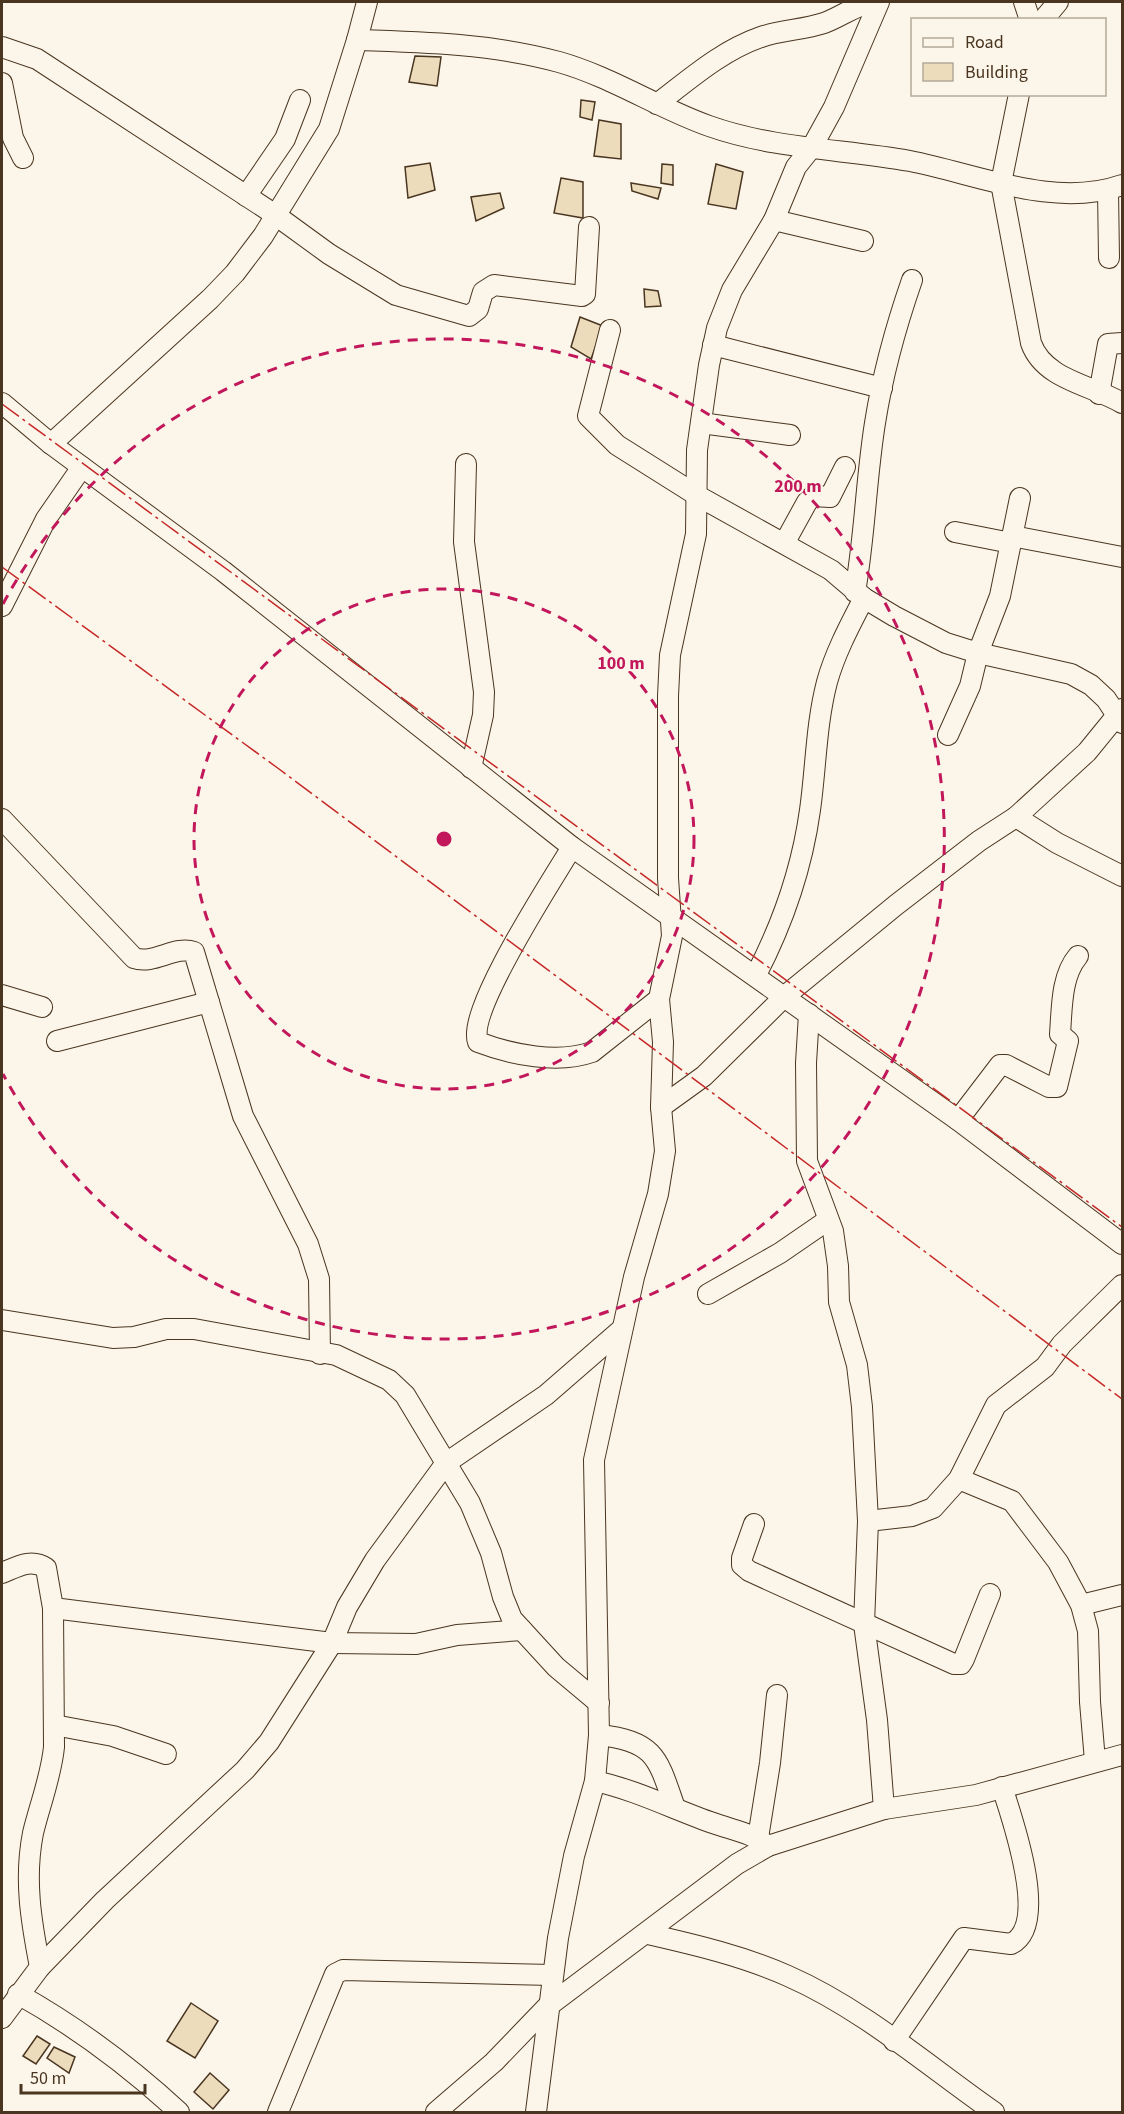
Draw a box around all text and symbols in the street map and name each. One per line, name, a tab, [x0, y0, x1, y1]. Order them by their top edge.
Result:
legend	[911, 18, 1106, 96]
text: Road	[965, 30, 1004, 55]
text: Building	[965, 60, 1028, 85]
text: 200 m	[774, 474, 822, 499]
text: 100 m	[597, 651, 645, 676]
centre of rings	[434, 829, 454, 849]
scale bar	[21, 2057, 146, 2095]
text: 50 m	[30, 2066, 66, 2091]

